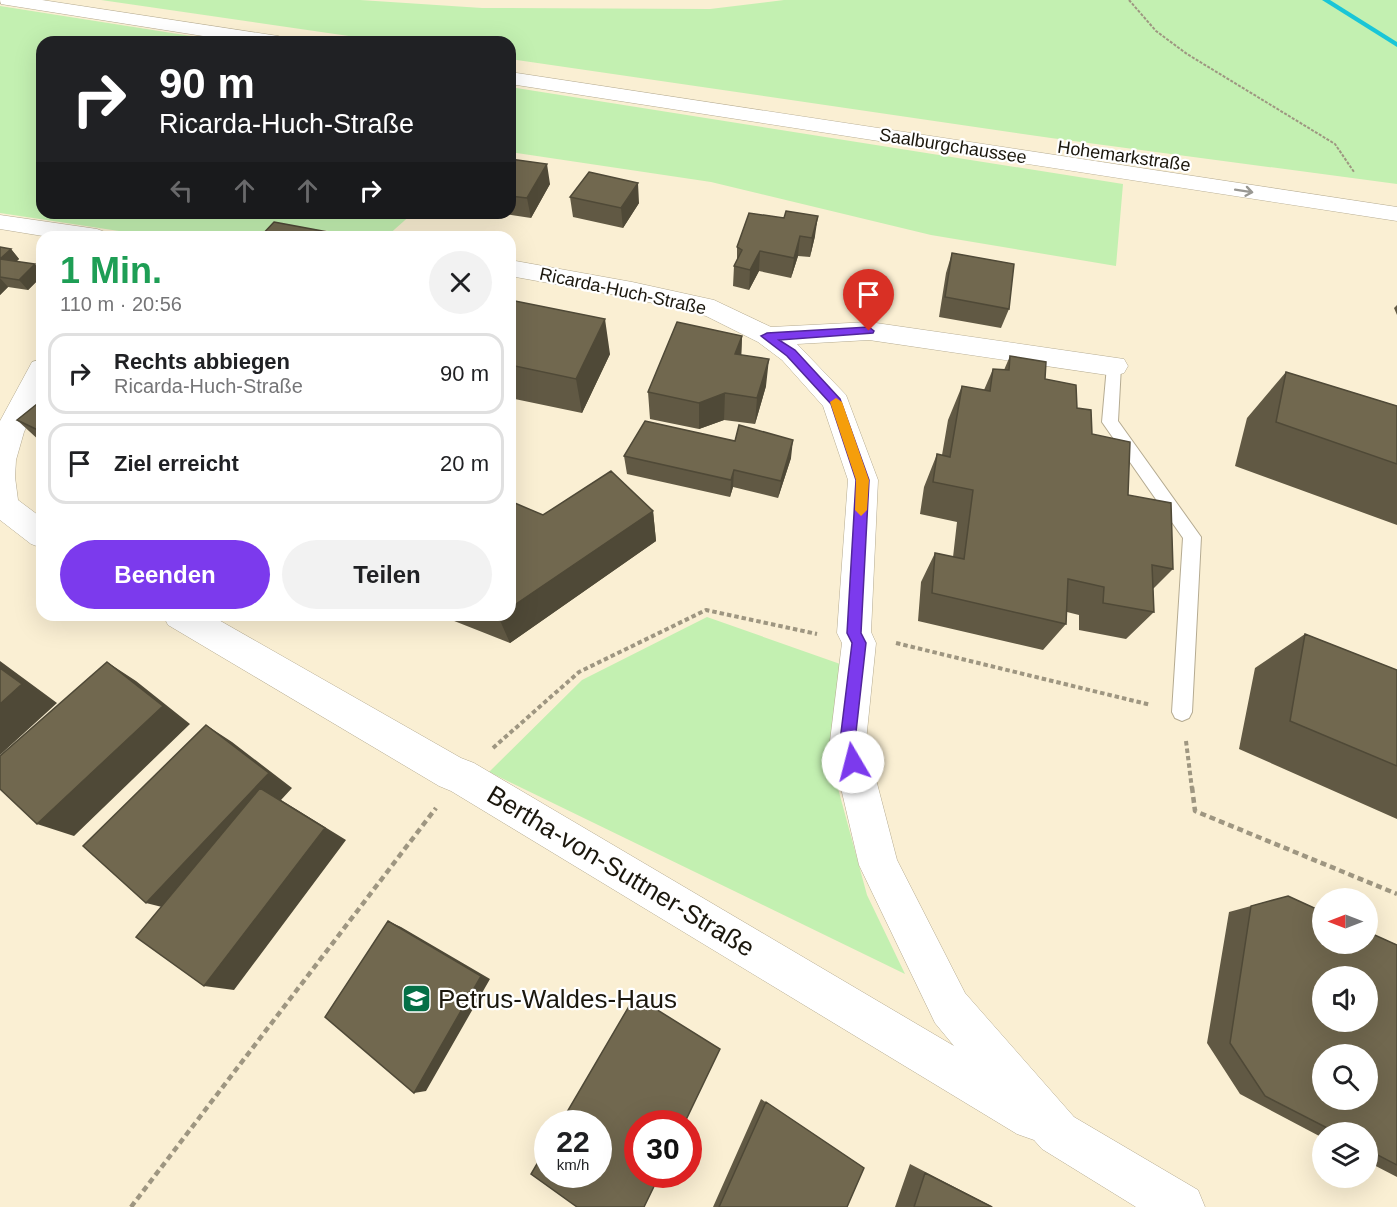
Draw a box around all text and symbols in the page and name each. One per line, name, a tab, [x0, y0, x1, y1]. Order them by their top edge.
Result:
icon: right	[60, 60, 138, 138]
text: 90 m	[159, 60, 255, 107]
text: Ricarda-Huch-Straße	[159, 109, 414, 139]
street label: Saalburgchaussee	[878, 124, 1028, 168]
street label: Hohemarkstraße	[1056, 137, 1192, 175]
icon: left	[165, 174, 198, 207]
icon: ahead	[228, 174, 261, 207]
icon: ahead	[291, 174, 324, 207]
icon: right	[354, 174, 387, 207]
one-way arrow	[1233, 186, 1253, 197]
text: 1 Min.	[60, 250, 162, 291]
button: close	[429, 251, 492, 314]
street label: Ricarda-Huch-Straße	[538, 264, 708, 318]
pin	[843, 269, 894, 331]
icon: arrive	[852, 278, 885, 311]
text: 110 m · 20:56	[60, 293, 182, 315]
text: Rechts abbiegen	[114, 349, 290, 374]
icon: right	[63, 357, 96, 390]
text: 90 m	[440, 361, 489, 386]
text: Ricarda-Huch-Straße	[114, 375, 303, 397]
icon: arrive	[63, 447, 96, 480]
text: Ziel erreicht	[114, 451, 239, 476]
text: 20 m	[440, 451, 489, 476]
button: Beenden	[60, 540, 270, 609]
button: Teilen	[282, 540, 492, 609]
position arrow	[821, 730, 885, 794]
street label: Bertha-von-Suttner-Straße	[482, 779, 760, 963]
north arrow	[1312, 888, 1378, 954]
map controls	[1312, 888, 1378, 1188]
button: sound	[1312, 966, 1378, 1032]
school or university icon: Petrus-Waldes-Haus	[401, 983, 433, 1015]
place label: Petrus-Waldes-Haus	[438, 984, 677, 1014]
button: search	[1312, 1044, 1378, 1110]
speed limit sign: 30	[624, 1110, 702, 1188]
button: layers	[1312, 1122, 1378, 1188]
text: 22	[556, 1125, 590, 1158]
text: km/h	[557, 1156, 589, 1173]

